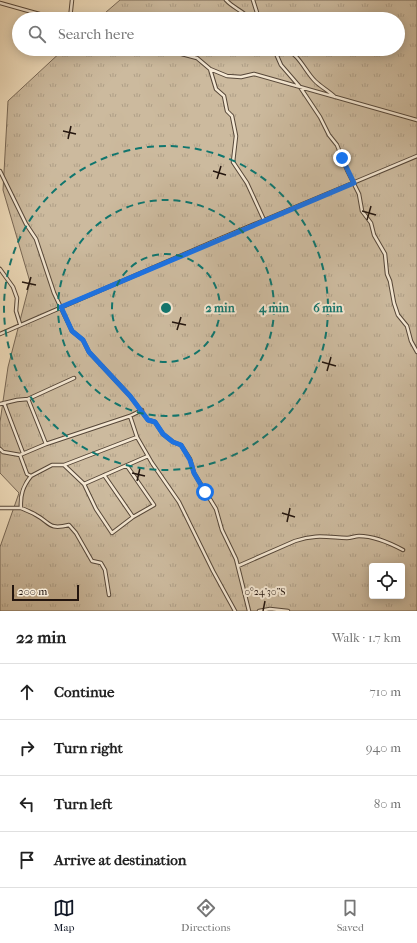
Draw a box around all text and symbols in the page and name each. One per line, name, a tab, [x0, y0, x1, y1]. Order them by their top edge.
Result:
search box	[12, 12, 405, 56]
icon: search	[26, 23, 48, 45]
text: Search here	[58, 25, 134, 43]
route end	[333, 149, 351, 167]
centre of rings	[159, 301, 173, 315]
text: 2 min	[205, 301, 236, 315]
text: 4 min	[258, 301, 290, 316]
text: 6 min	[313, 301, 344, 315]
route start	[196, 483, 214, 501]
map controls	[369, 563, 405, 599]
button: locate	[369, 563, 405, 599]
scale bar	[12, 583, 79, 602]
text: 200 m	[18, 585, 47, 598]
text: 0°24'30"S	[244, 586, 286, 598]
text: 22 min	[16, 627, 66, 647]
text: Walk · 1.7 km	[332, 630, 401, 645]
icon: ahead	[16, 681, 38, 703]
text: Continue	[54, 683, 114, 701]
text: 710 m	[369, 684, 401, 699]
icon: right	[16, 737, 38, 759]
text: Turn right	[54, 739, 123, 757]
text: 940 m	[366, 740, 401, 755]
icon: left	[16, 793, 38, 815]
text: Turn left	[54, 795, 112, 813]
text: 80 m	[374, 796, 401, 811]
icon: arrive	[16, 849, 38, 871]
text: Arrive at destination	[54, 851, 186, 869]
tab: Map	[53, 897, 75, 934]
tab: Directions	[181, 897, 231, 934]
tab: Saved	[337, 897, 364, 934]

